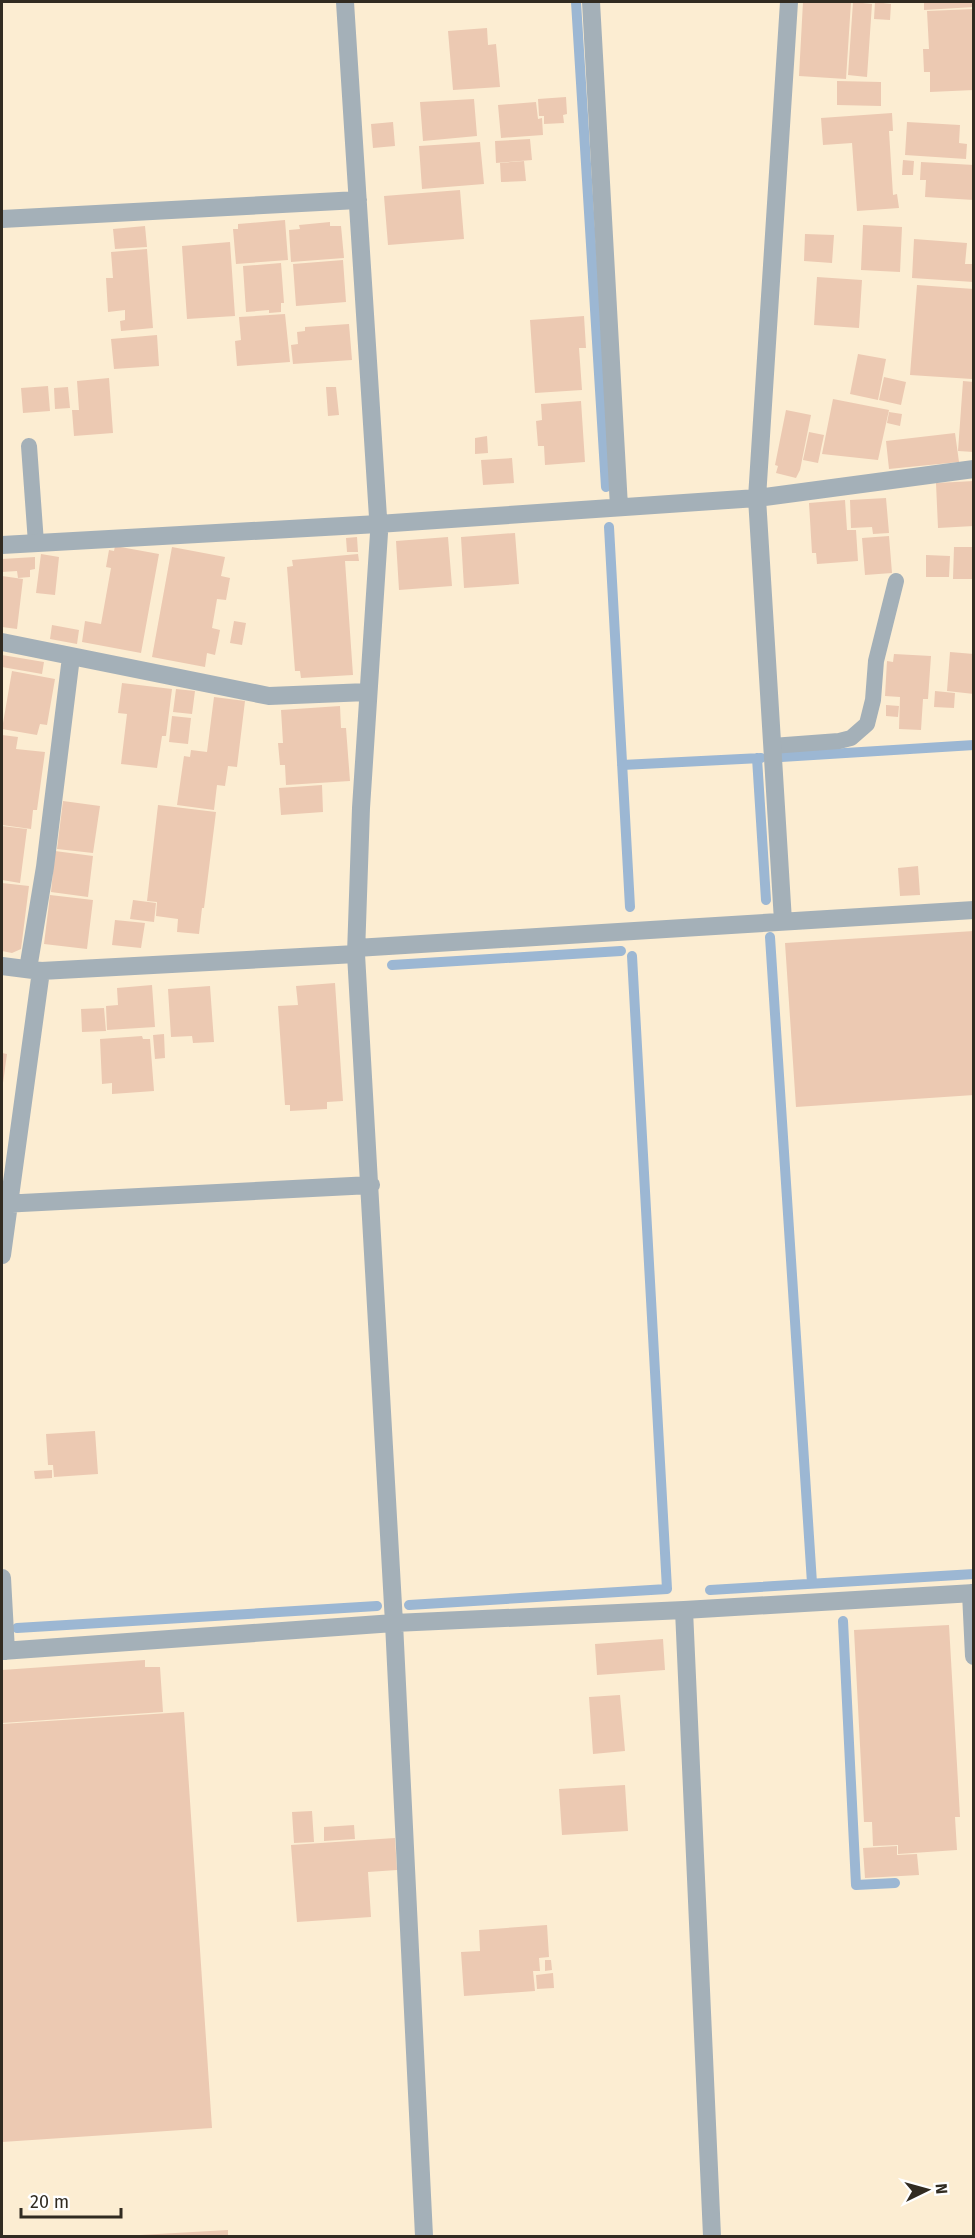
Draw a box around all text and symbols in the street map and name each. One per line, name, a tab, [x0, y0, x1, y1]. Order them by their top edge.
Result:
north arrow	[897, 2160, 957, 2220]
scale bar	[21, 2181, 122, 2219]
text: N	[932, 2183, 951, 2195]
text: 20 m	[30, 2191, 69, 2213]

